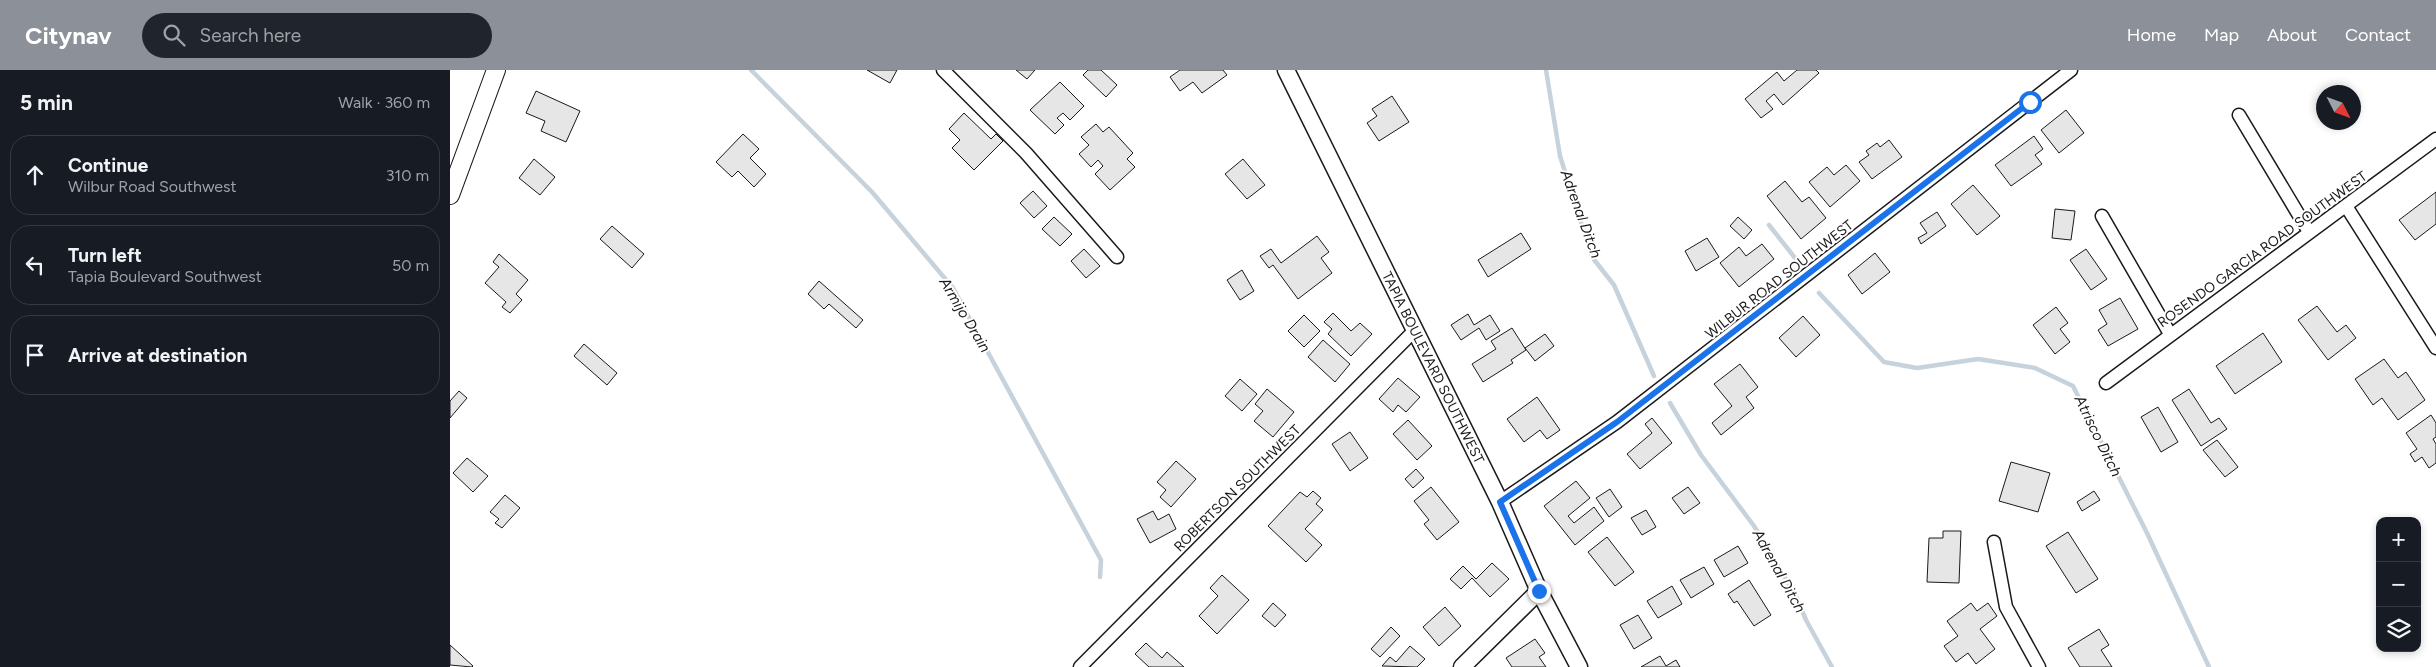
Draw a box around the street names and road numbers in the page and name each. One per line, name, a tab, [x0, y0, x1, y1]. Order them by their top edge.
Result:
street label: ROSENDO GARCIA ROAD SOUTHWEST	[2154, 168, 2371, 331]
street label: WILBUR ROAD SOUTHWEST	[1702, 216, 1857, 342]
street label: TAPIA BOULEVARD SOUTHWEST	[1378, 269, 1488, 467]
street label: ROBERTSON SOUTHWEST	[1170, 421, 1304, 555]

